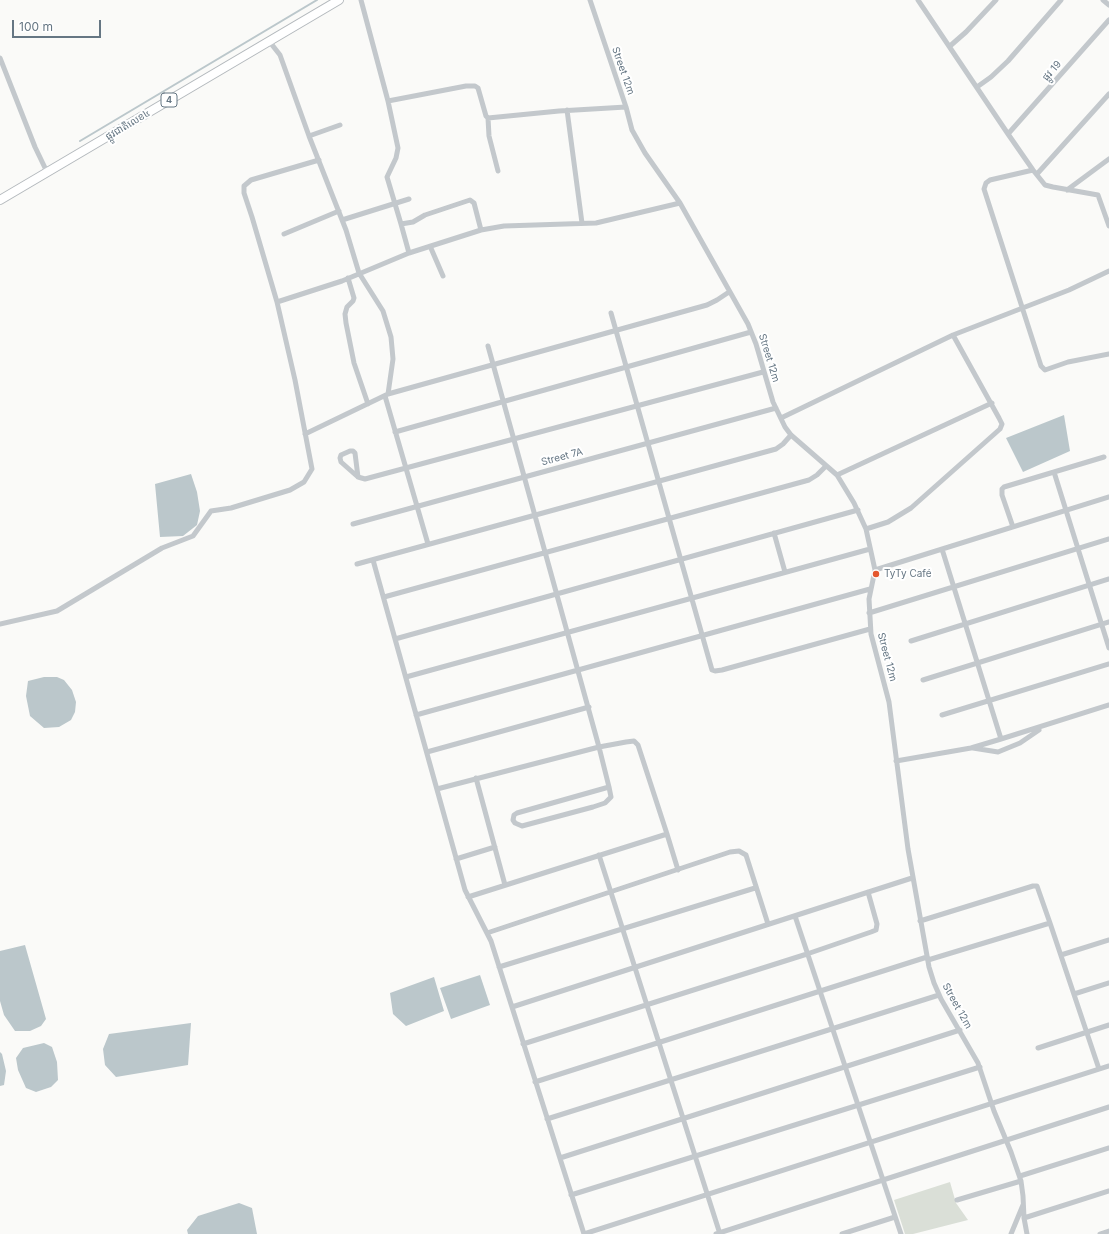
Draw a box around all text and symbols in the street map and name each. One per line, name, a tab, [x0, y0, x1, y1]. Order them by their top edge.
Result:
scale bar	[14, 12, 103, 38]
text: 100 m	[19, 19, 53, 34]
street label: Street 12m	[609, 45, 637, 97]
street label: ផ្លូវ 19	[1040, 59, 1064, 83]
road number: 4	[161, 93, 177, 107]
street label: ផ្លូវជាតិលេខ៤	[103, 107, 153, 143]
street label: Street 12m	[756, 332, 782, 384]
street label: Street 7A	[540, 446, 584, 468]
place label: TyTy Café	[884, 568, 932, 580]
marker: TyTy Café	[871, 569, 881, 579]
street label: Street 12m	[875, 631, 899, 683]
street label: Street 12m	[940, 981, 974, 1031]

